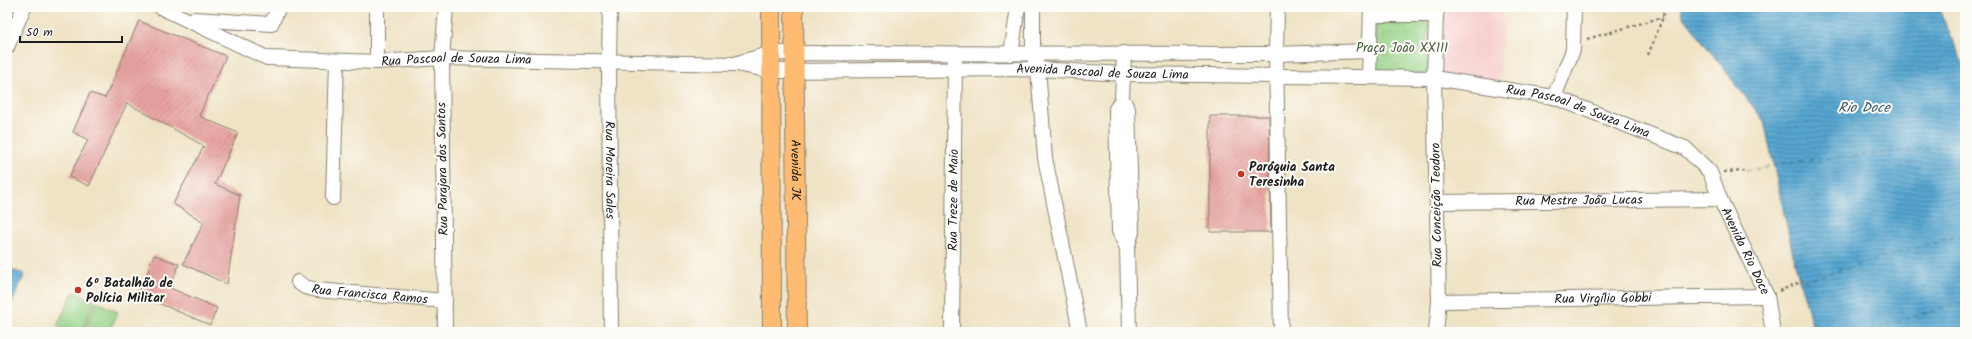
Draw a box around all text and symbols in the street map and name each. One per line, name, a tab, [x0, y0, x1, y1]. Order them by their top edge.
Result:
scale bar	[20, 18, 122, 44]
text: 50 m	[26, 23, 53, 42]
park label: Praça João XXIII	[1356, 38, 1448, 59]
street label: Rua Pascoal de Souza Lima	[380, 47, 532, 72]
street label: Avenida Pascoal de Souza Lima	[1016, 58, 1189, 85]
street label: Rua Pascoal de Souza Lima	[1505, 79, 1653, 144]
water label: Rio Doce	[1838, 97, 1891, 119]
street label: Rua Parajara dos Santos	[431, 102, 455, 236]
street label: Rua Moreira Sales	[599, 121, 621, 219]
street label: Avenida JK	[785, 139, 806, 201]
street label: Rua Conceição Teodoro	[1425, 142, 1449, 268]
street label: Rua Treze de Maio	[942, 149, 965, 251]
place label: Paróquia Santa Teresinha	[1249, 157, 1335, 193]
marker: Paróquia Santa Teresinha	[1236, 169, 1246, 179]
street label: Rua Mestre João Lucas	[1515, 189, 1643, 212]
street label: Avenida Rio Doce	[1715, 204, 1775, 298]
place label: 6º Batalhão de Polícia Militar	[86, 273, 174, 309]
street label: Rua Francisca Ramos	[309, 279, 429, 310]
marker: 6º Batalhão de Polícia Militar	[73, 285, 83, 295]
street label: Rua Virgílio Gobbi	[1554, 287, 1652, 310]

